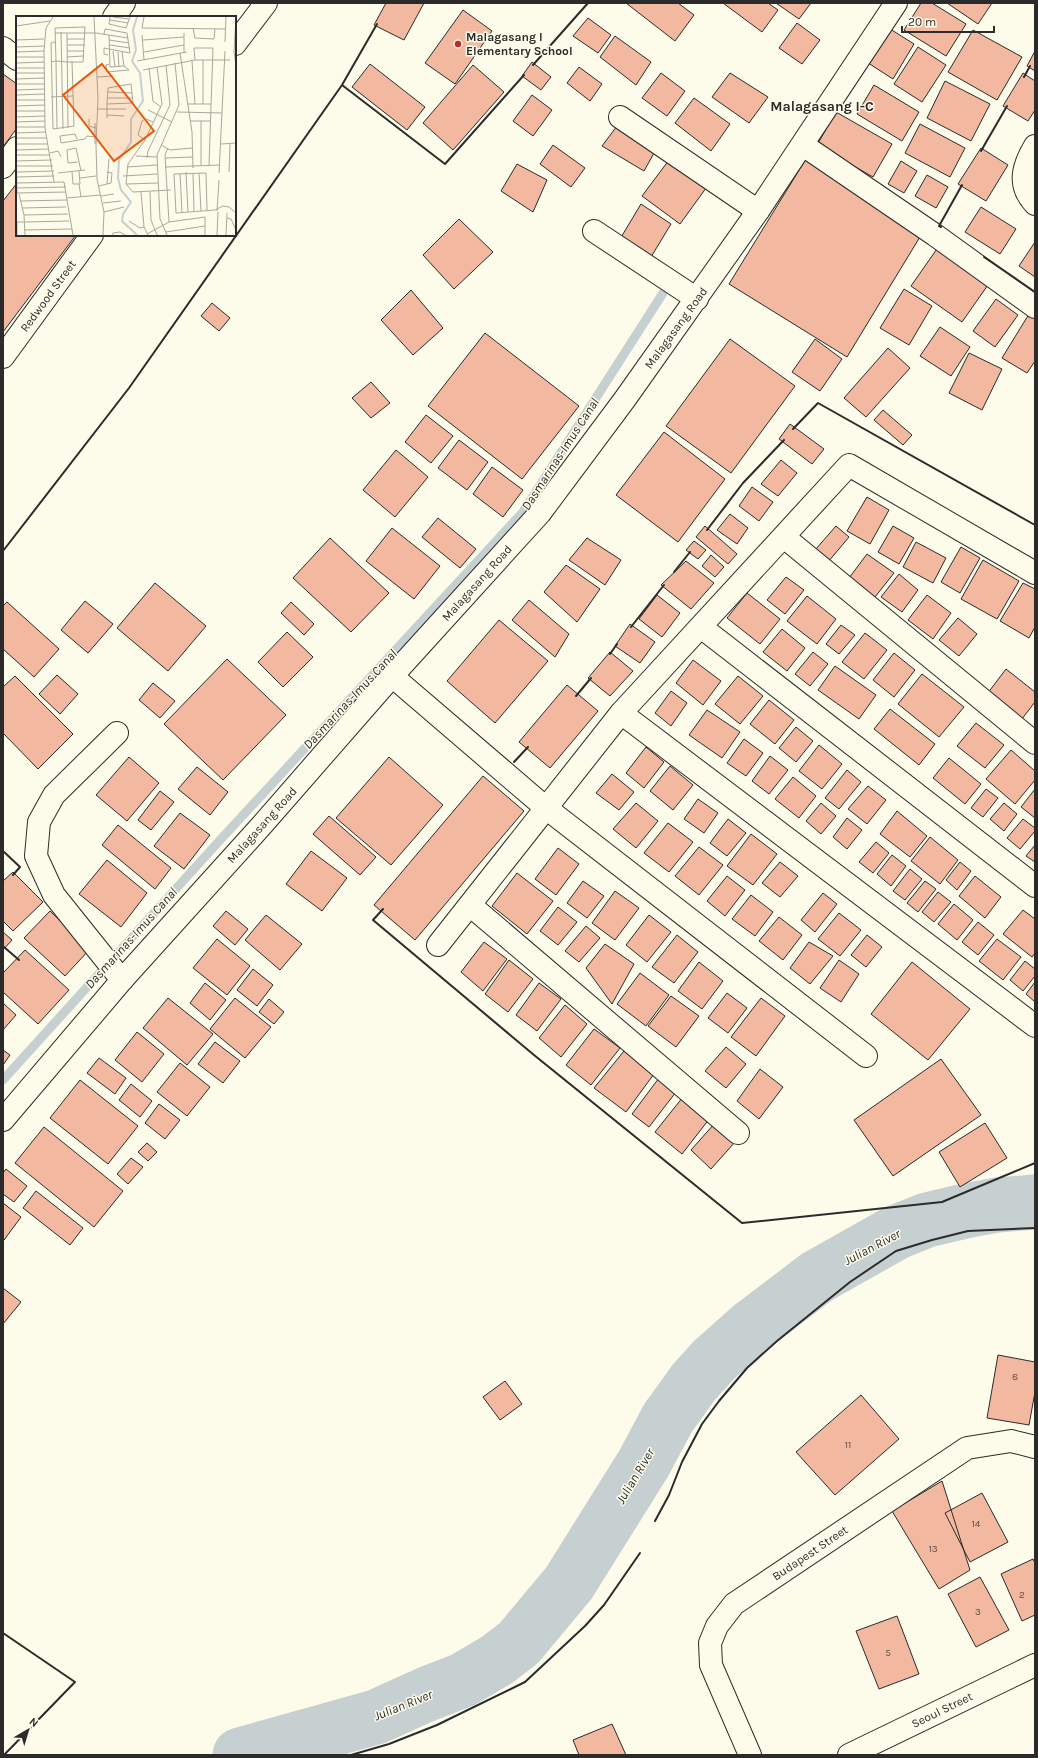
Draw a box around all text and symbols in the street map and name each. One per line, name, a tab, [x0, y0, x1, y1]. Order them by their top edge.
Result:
scale bar	[902, 8, 994, 34]
text: 20 m	[908, 15, 936, 29]
inset map	[16, 16, 236, 236]
place label: Malagasang I Elementary School	[466, 30, 573, 58]
marker: Malagasang I Elementary School	[453, 39, 463, 49]
district label: Malagasang I-C	[770, 98, 874, 115]
street label: Redwood Street	[17, 257, 79, 335]
street label: Malagasang Road	[642, 284, 710, 372]
water label: Dasmarinas-Imus Canal	[518, 395, 602, 513]
street label: Malagasang Road	[439, 542, 515, 624]
water label: Dasmarinas-Imus Canal	[300, 646, 400, 752]
street label: Malagasang Road	[224, 784, 300, 866]
water label: Dasmarinas-Imus Canal	[82, 884, 180, 992]
water label: Julian River	[841, 1226, 903, 1268]
house number: 8	[1012, 1371, 1018, 1383]
house number: 11	[845, 1439, 851, 1451]
water label: Julian River	[613, 1445, 658, 1506]
house number: 14	[972, 1518, 981, 1530]
street label: Budapest Street	[770, 1522, 851, 1583]
house number: 13	[928, 1543, 938, 1555]
house number: 2	[1019, 1589, 1025, 1601]
house number: 3	[975, 1606, 981, 1618]
house number: 5	[885, 1647, 891, 1659]
water label: Julian River	[371, 1686, 435, 1724]
street label: Seoul Street	[909, 1689, 975, 1731]
north arrow	[8, 1710, 48, 1750]
text: N	[27, 1715, 41, 1730]

